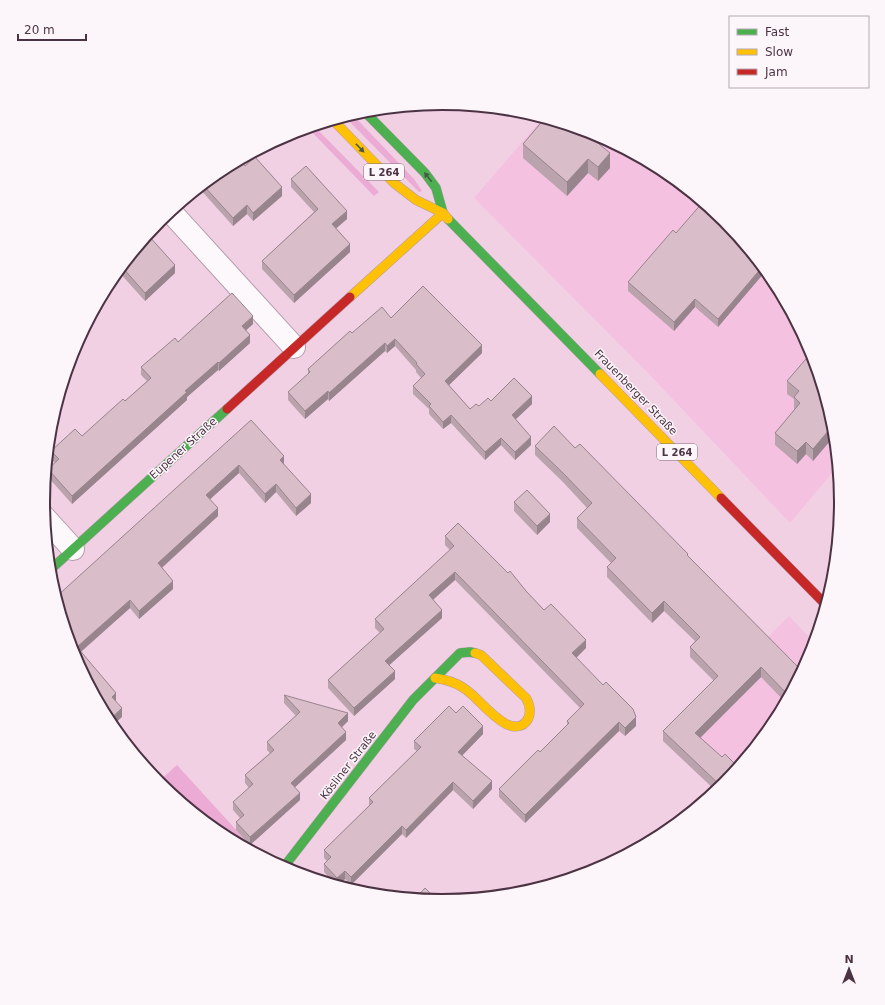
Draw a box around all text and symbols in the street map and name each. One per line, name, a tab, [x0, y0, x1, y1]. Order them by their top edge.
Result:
scale bar	[18, 16, 86, 42]
legend	[729, 16, 869, 88]
text: 20 m	[24, 23, 55, 37]
text: Fast	[765, 25, 789, 39]
text: Slow	[765, 45, 793, 59]
text: Jam	[764, 65, 788, 79]
one-way arrow	[355, 143, 365, 153]
road number: L 264	[364, 164, 404, 180]
one-way arrow	[423, 172, 432, 183]
street label: Frauenberger Straße	[592, 347, 680, 438]
street label: Eupener Straße	[147, 415, 220, 482]
road number: L 264	[657, 444, 697, 460]
street label: Kösliner Straße	[318, 728, 379, 802]
north arrow	[829, 949, 869, 989]
text: N	[844, 953, 854, 966]

